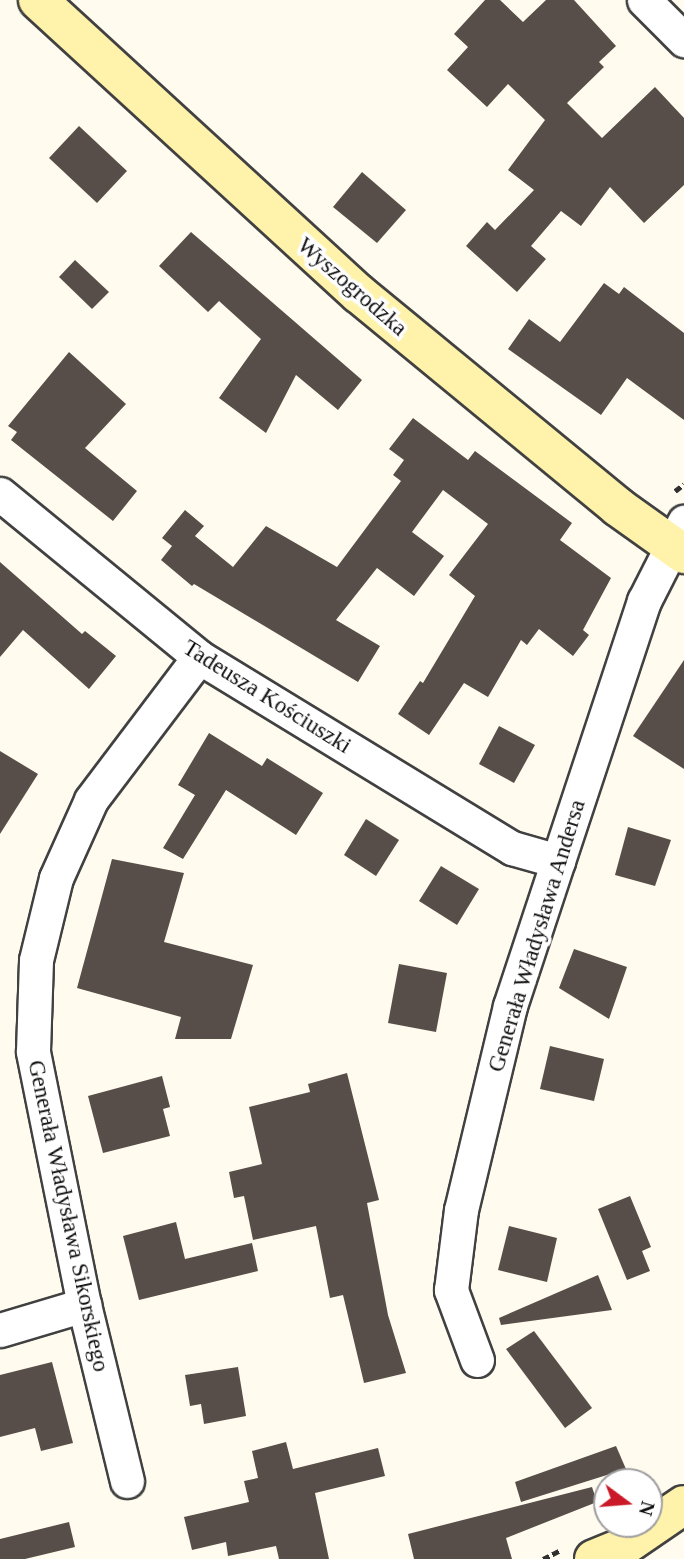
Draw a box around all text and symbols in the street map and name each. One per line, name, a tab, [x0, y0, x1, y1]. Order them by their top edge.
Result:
street label: Wyszogrodzka	[291, 232, 413, 342]
street label: Tadeusza Kościuszki	[178, 634, 356, 760]
street label: Generała Władysława Andersa	[482, 796, 592, 1076]
street label: Generała Władysława Sikorskiego	[21, 1058, 115, 1374]
north arrow	[593, 1468, 663, 1538]
text: N	[635, 1499, 659, 1518]

